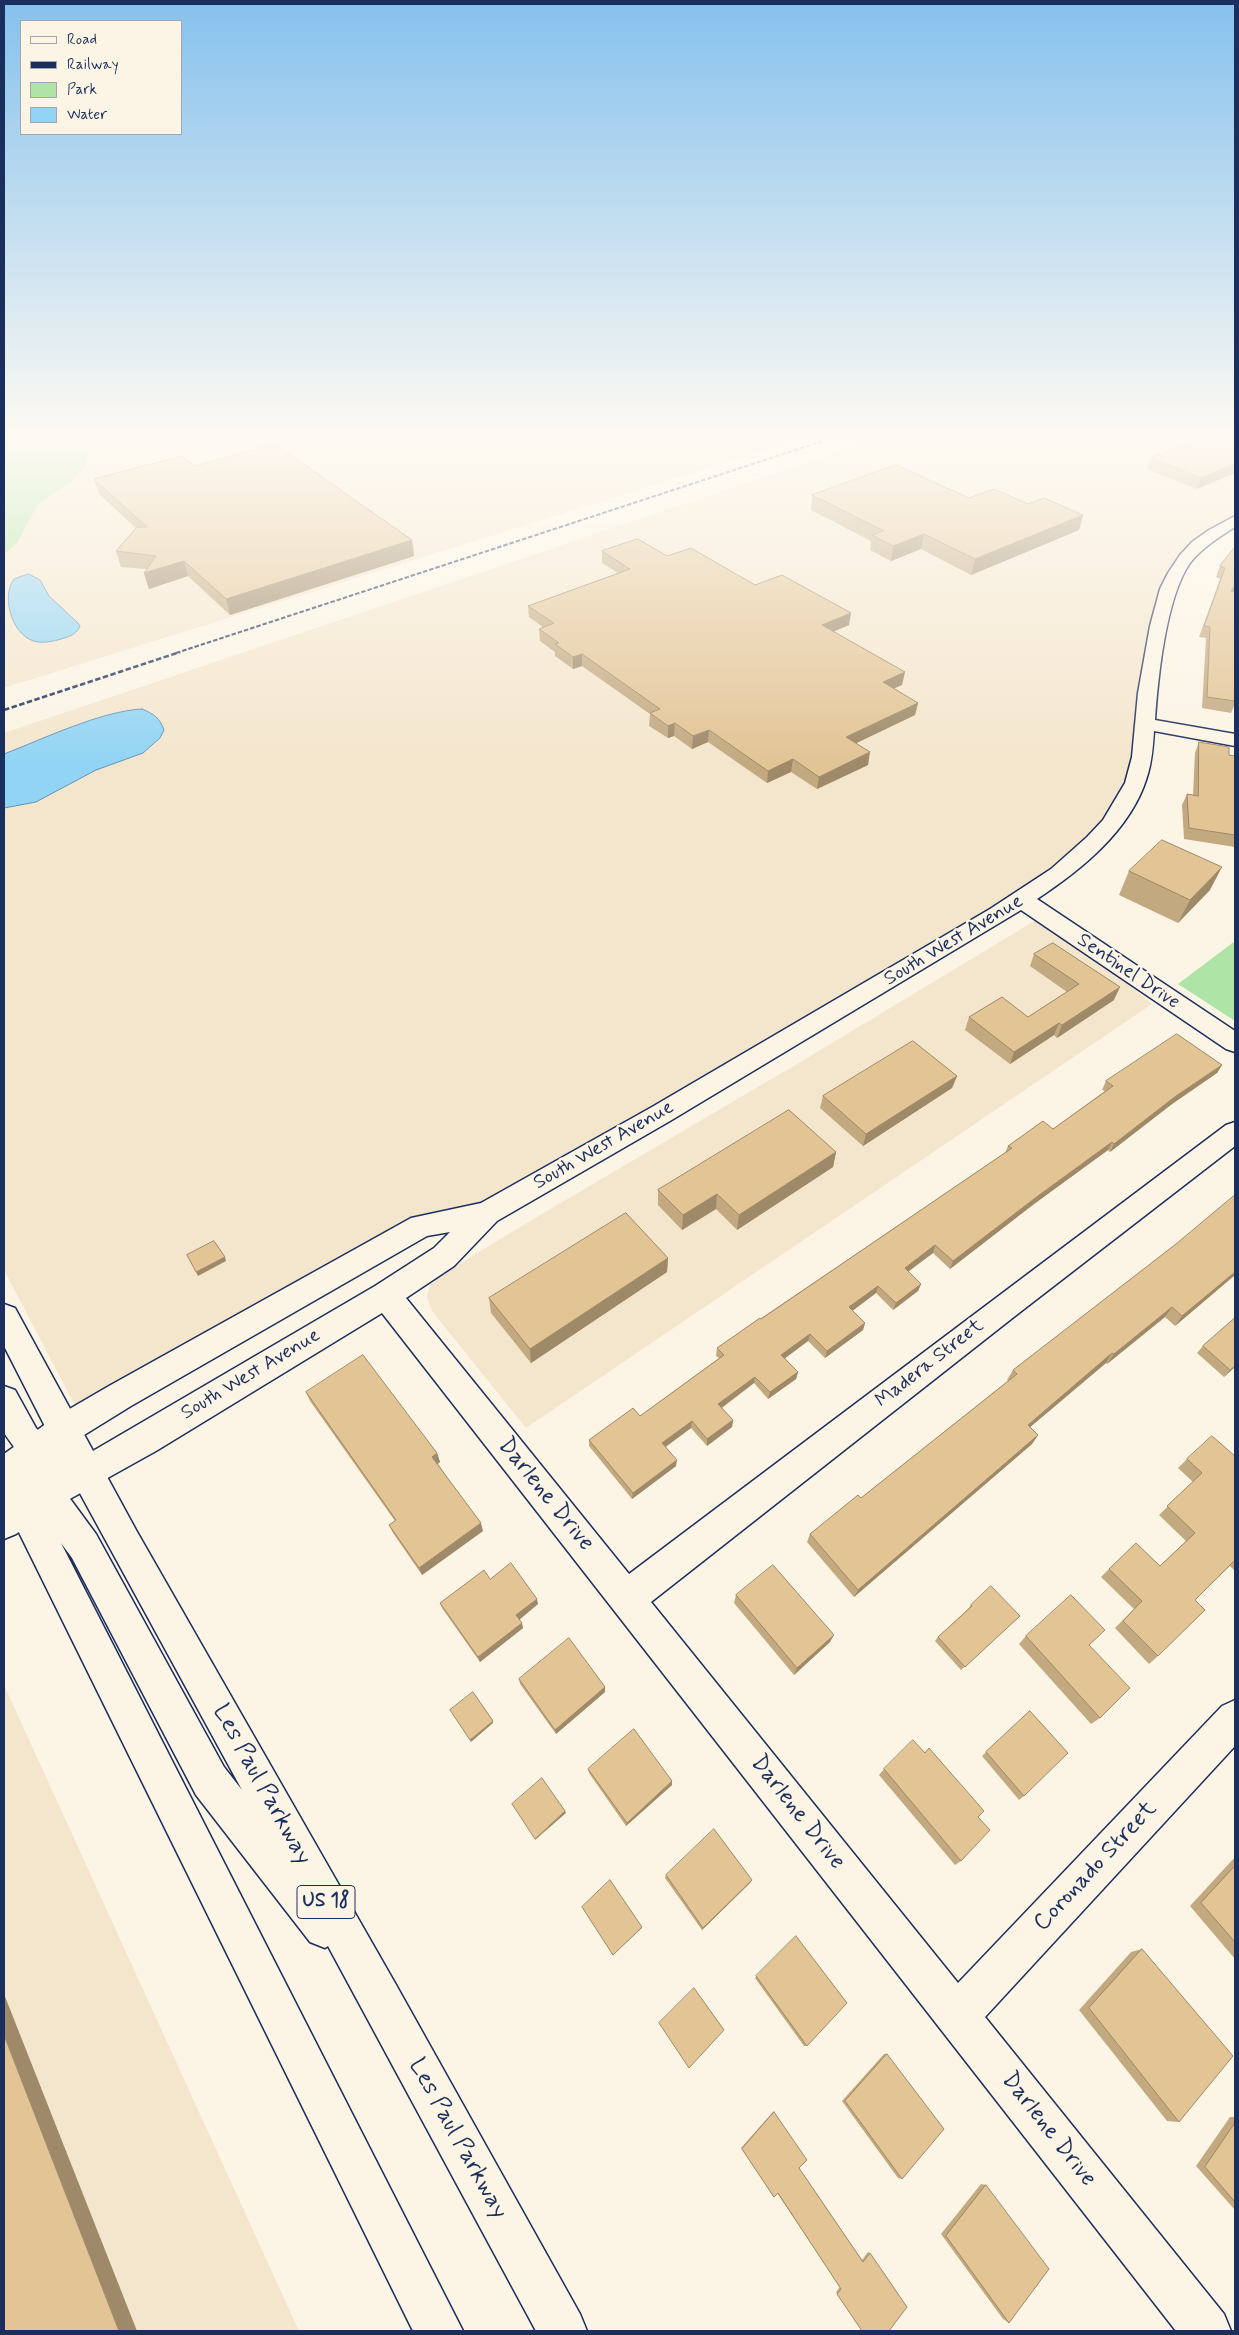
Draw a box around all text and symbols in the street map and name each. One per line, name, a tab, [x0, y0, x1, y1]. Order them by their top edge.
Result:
legend	[20, 20, 182, 135]
text: Road	[67, 30, 97, 50]
text: Railway	[67, 55, 119, 75]
text: Park	[67, 80, 97, 100]
text: Water	[67, 105, 107, 125]
street label: South West Avenue	[880, 890, 1028, 992]
street label: Sentinel Drive	[1072, 929, 1184, 1015]
street label: South West Avenue	[530, 1096, 678, 1196]
street label: Madera Street	[871, 1314, 989, 1414]
street label: South West Avenue	[177, 1324, 325, 1426]
street label: Darlene Drive	[490, 1432, 600, 1558]
street label: Les Paul Parkway	[205, 1700, 317, 1870]
street label: Darlene Drive	[743, 1750, 851, 1876]
street label: Coronado Street	[1028, 1796, 1164, 1938]
road number: US 18	[297, 1885, 355, 1918]
street label: Les Paul Parkway	[401, 2054, 513, 2224]
street label: Darlene Drive	[994, 2067, 1102, 2193]

